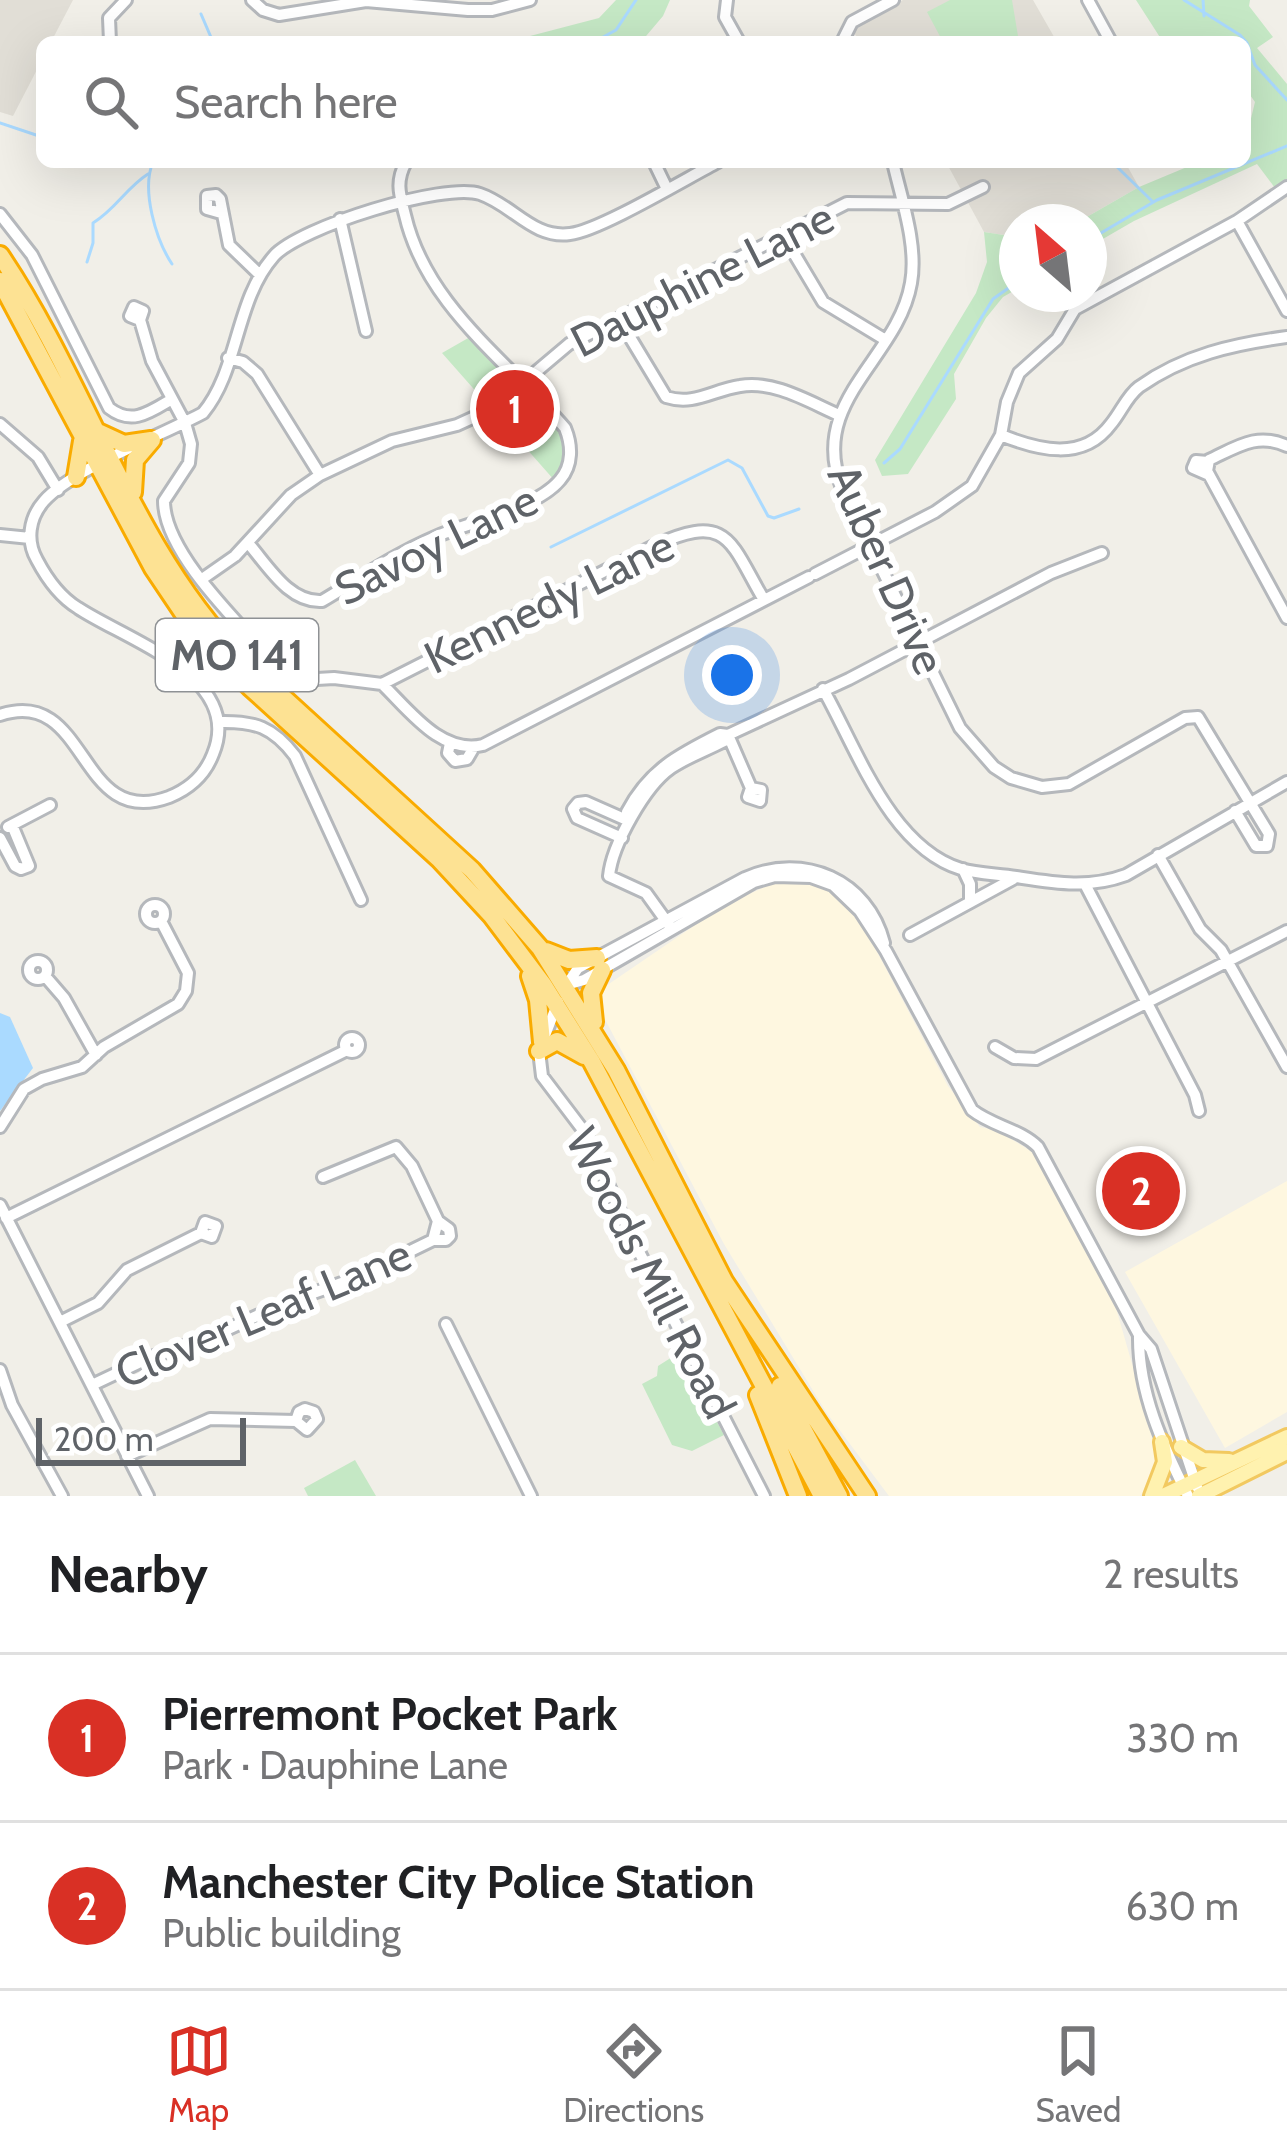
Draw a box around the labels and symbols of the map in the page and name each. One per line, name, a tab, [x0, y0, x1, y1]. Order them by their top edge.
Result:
street label: Dauphine Lane	[562, 190, 842, 368]
north arrow	[999, 204, 1107, 312]
pin: 1	[476, 364, 554, 454]
street label: Auber Drive	[817, 456, 957, 682]
street label: Savoy Lane	[326, 472, 546, 616]
street label: Kennedy Lane	[416, 517, 682, 685]
road number: MO 141	[156, 619, 318, 691]
your location	[702, 645, 762, 705]
street label: Woods Mill Road	[555, 1119, 747, 1427]
pin: 2	[1102, 1146, 1180, 1236]
street label: Clover Leaf Lane	[107, 1227, 419, 1399]
scale bar	[36, 1412, 246, 1465]

